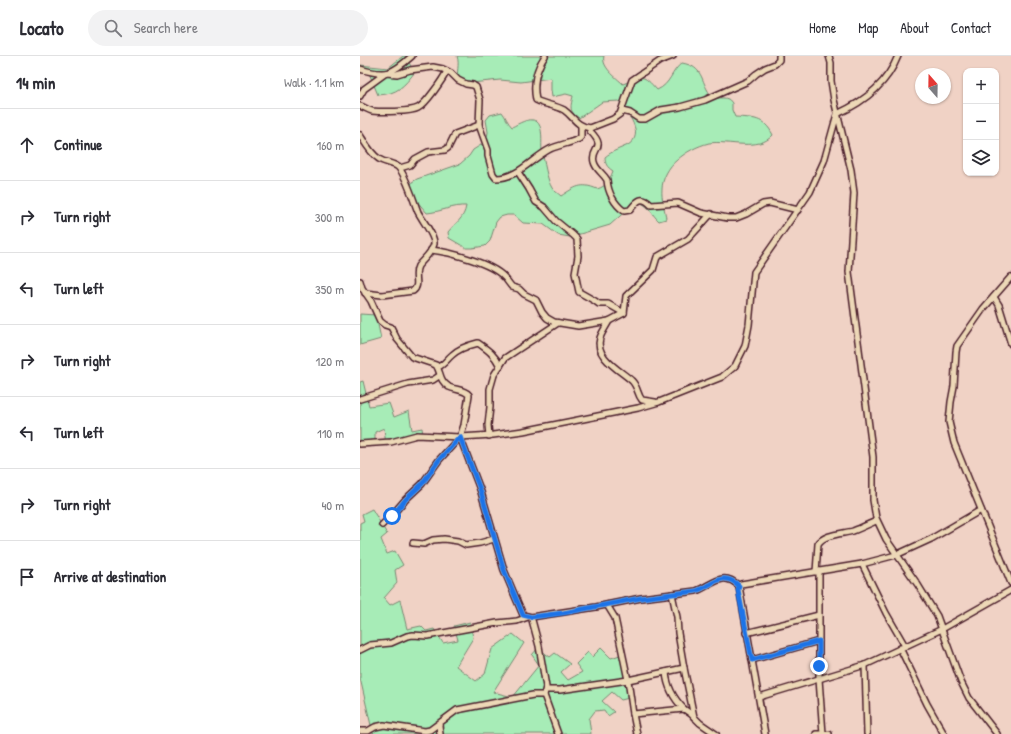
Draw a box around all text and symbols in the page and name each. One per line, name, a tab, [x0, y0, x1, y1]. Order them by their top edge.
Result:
search box	[88, 10, 368, 46]
text: Locato	[20, 15, 64, 41]
icon: search	[102, 17, 124, 39]
text: Search here	[134, 17, 198, 38]
text: Home	[809, 18, 836, 37]
text: Map	[858, 18, 878, 37]
text: About	[900, 18, 929, 37]
text: Contact	[951, 18, 991, 37]
north arrow	[915, 68, 951, 104]
map controls	[963, 68, 999, 176]
button: +	[963, 68, 999, 104]
text: 14 min	[16, 71, 56, 94]
text: Walk · 1.1 km	[284, 73, 344, 91]
button: −	[963, 104, 999, 140]
icon: ahead	[16, 134, 38, 156]
text: Continue	[54, 134, 102, 155]
text: 160 m	[316, 136, 344, 154]
button: layers	[963, 140, 999, 176]
icon: right	[16, 206, 38, 228]
text: Turn right	[54, 206, 110, 227]
text: 300 m	[315, 208, 344, 226]
icon: left	[16, 278, 38, 300]
text: Turn left	[54, 278, 104, 299]
text: 350 m	[315, 280, 344, 298]
icon: right	[16, 350, 38, 372]
text: Turn right	[54, 350, 110, 371]
text: 120 m	[316, 352, 344, 370]
icon: left	[16, 422, 38, 444]
text: Turn left	[54, 422, 104, 443]
text: 110 m	[317, 424, 344, 442]
icon: right	[16, 494, 38, 516]
text: Turn right	[54, 494, 110, 515]
text: 40 m	[321, 496, 344, 514]
route start	[383, 507, 401, 525]
icon: arrive	[16, 566, 38, 588]
text: Arrive at destination	[54, 566, 166, 587]
route end	[810, 657, 828, 675]

